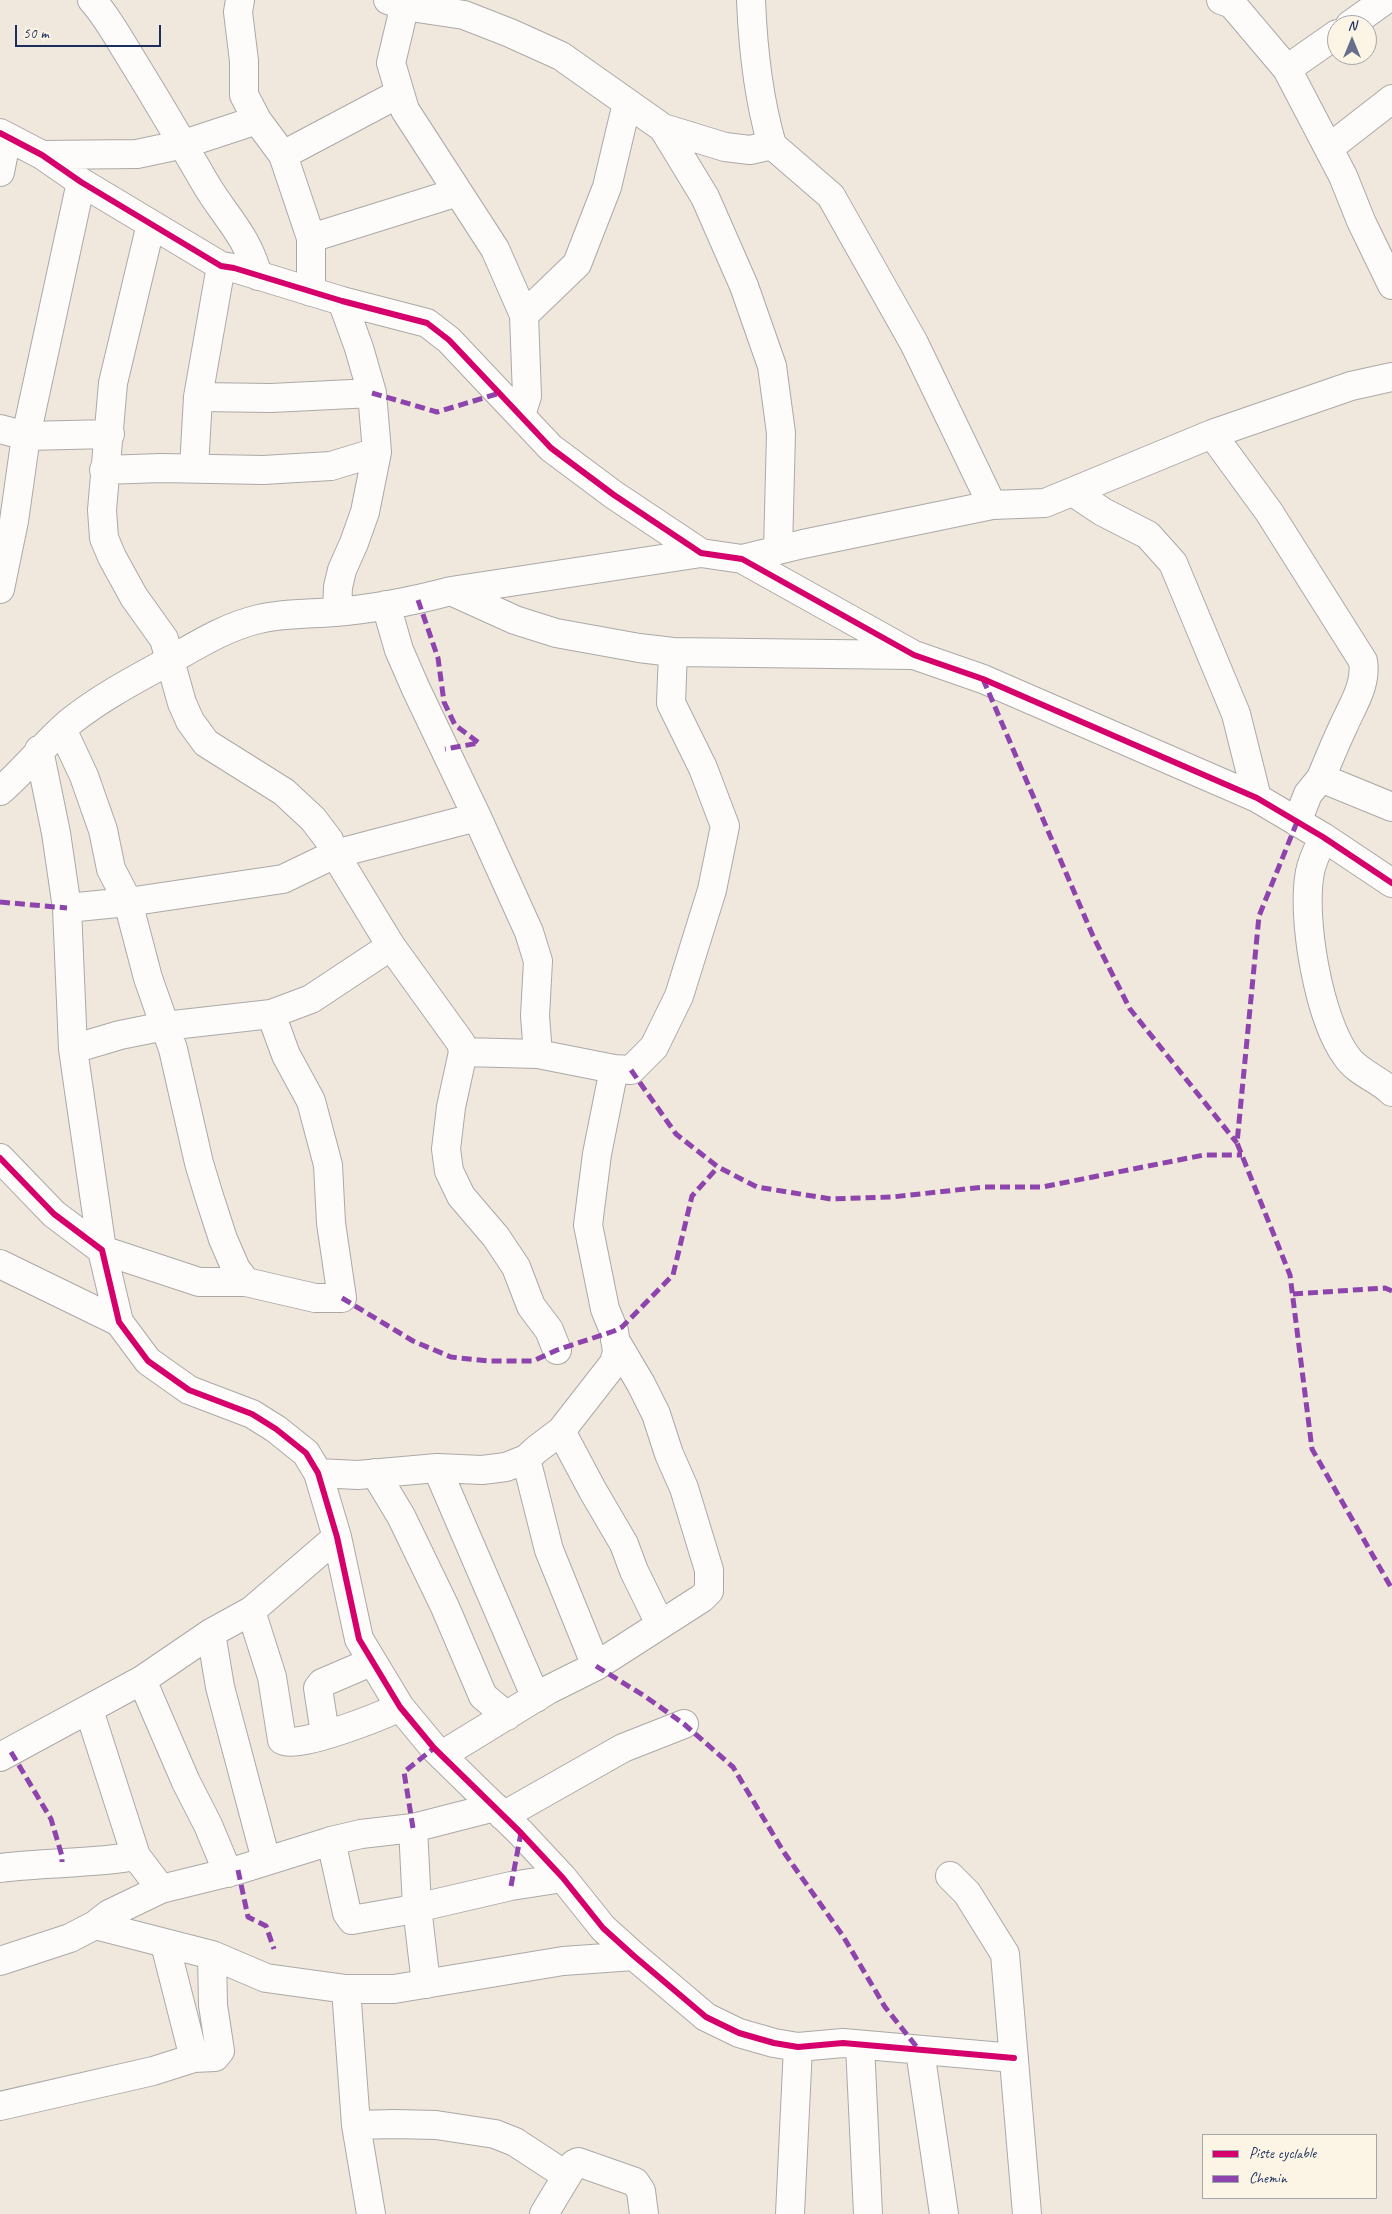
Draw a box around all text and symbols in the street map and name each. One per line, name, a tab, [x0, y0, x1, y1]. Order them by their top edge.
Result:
scale bar	[18, 15, 164, 47]
north arrow	[1327, 15, 1377, 65]
text: N	[1348, 17, 1356, 34]
text: 50 m	[23, 24, 49, 43]
legend	[1202, 2134, 1377, 2199]
text: Piste cyclable	[1249, 2144, 1316, 2163]
text: Chemin	[1249, 2169, 1287, 2188]

